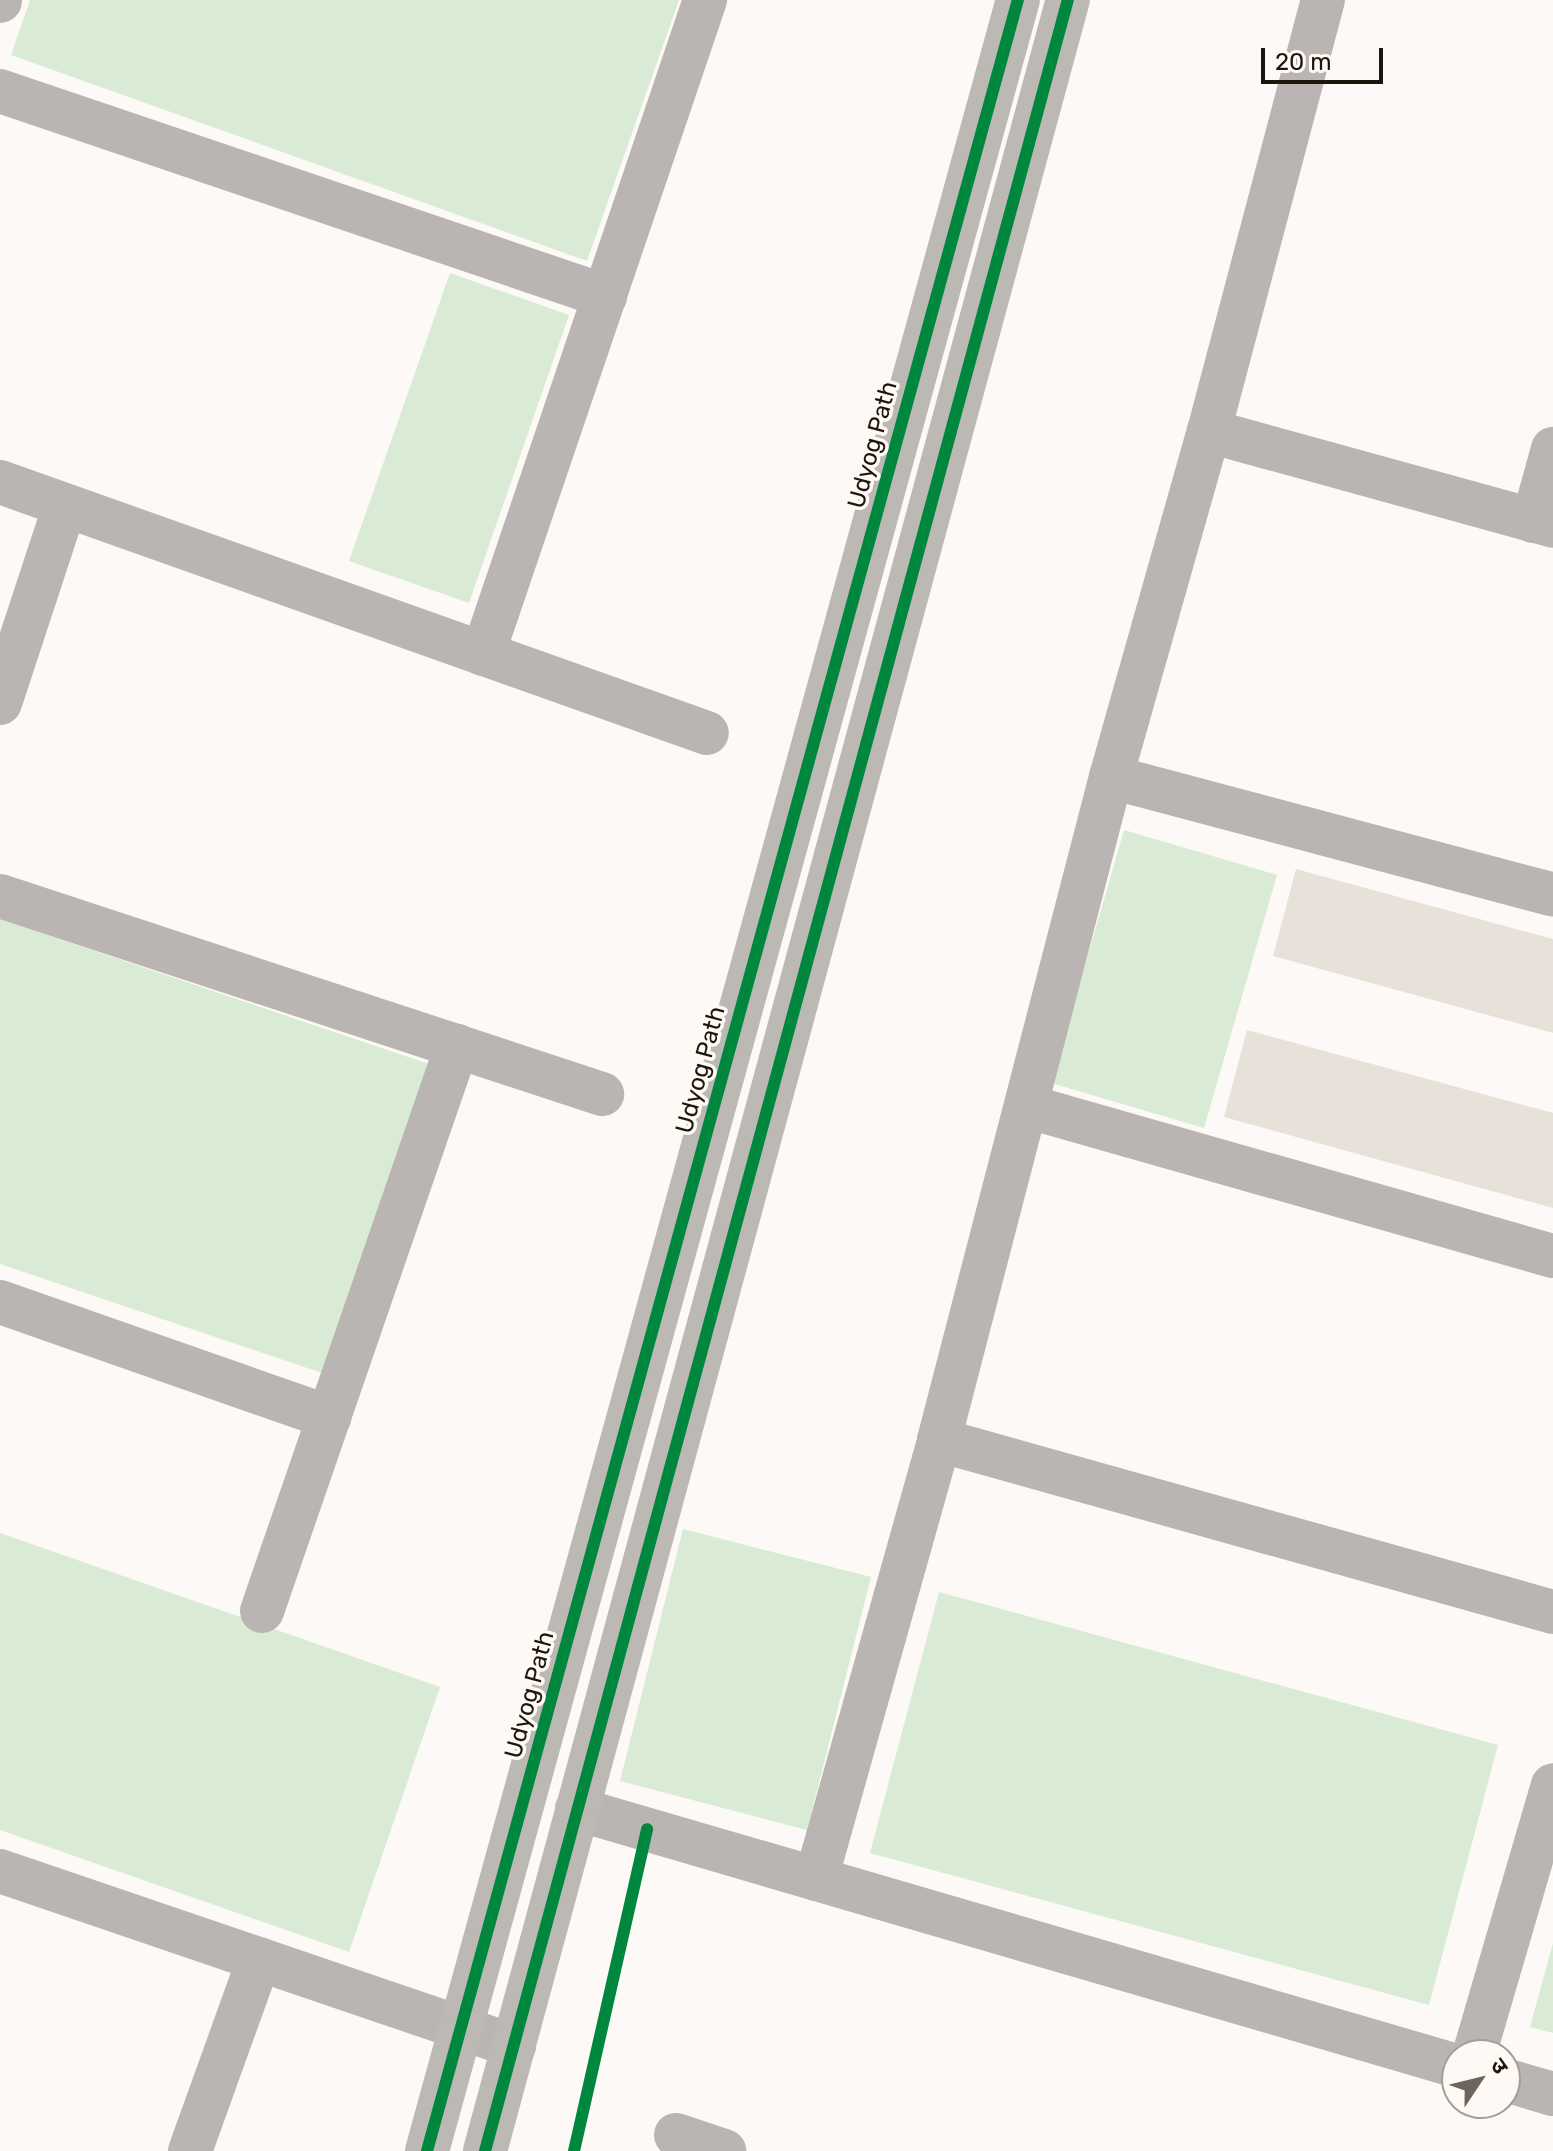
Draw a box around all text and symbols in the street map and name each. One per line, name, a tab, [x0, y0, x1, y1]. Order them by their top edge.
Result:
scale bar	[1265, 32, 1387, 82]
text: 20 m	[1275, 48, 1332, 76]
street label: Udyog Path	[842, 378, 904, 512]
street label: Udyog Path	[670, 1003, 732, 1137]
street label: Udyog Path	[499, 1628, 561, 1762]
north arrow	[1441, 2039, 1521, 2119]
text: उ	[1485, 2053, 1514, 2079]

